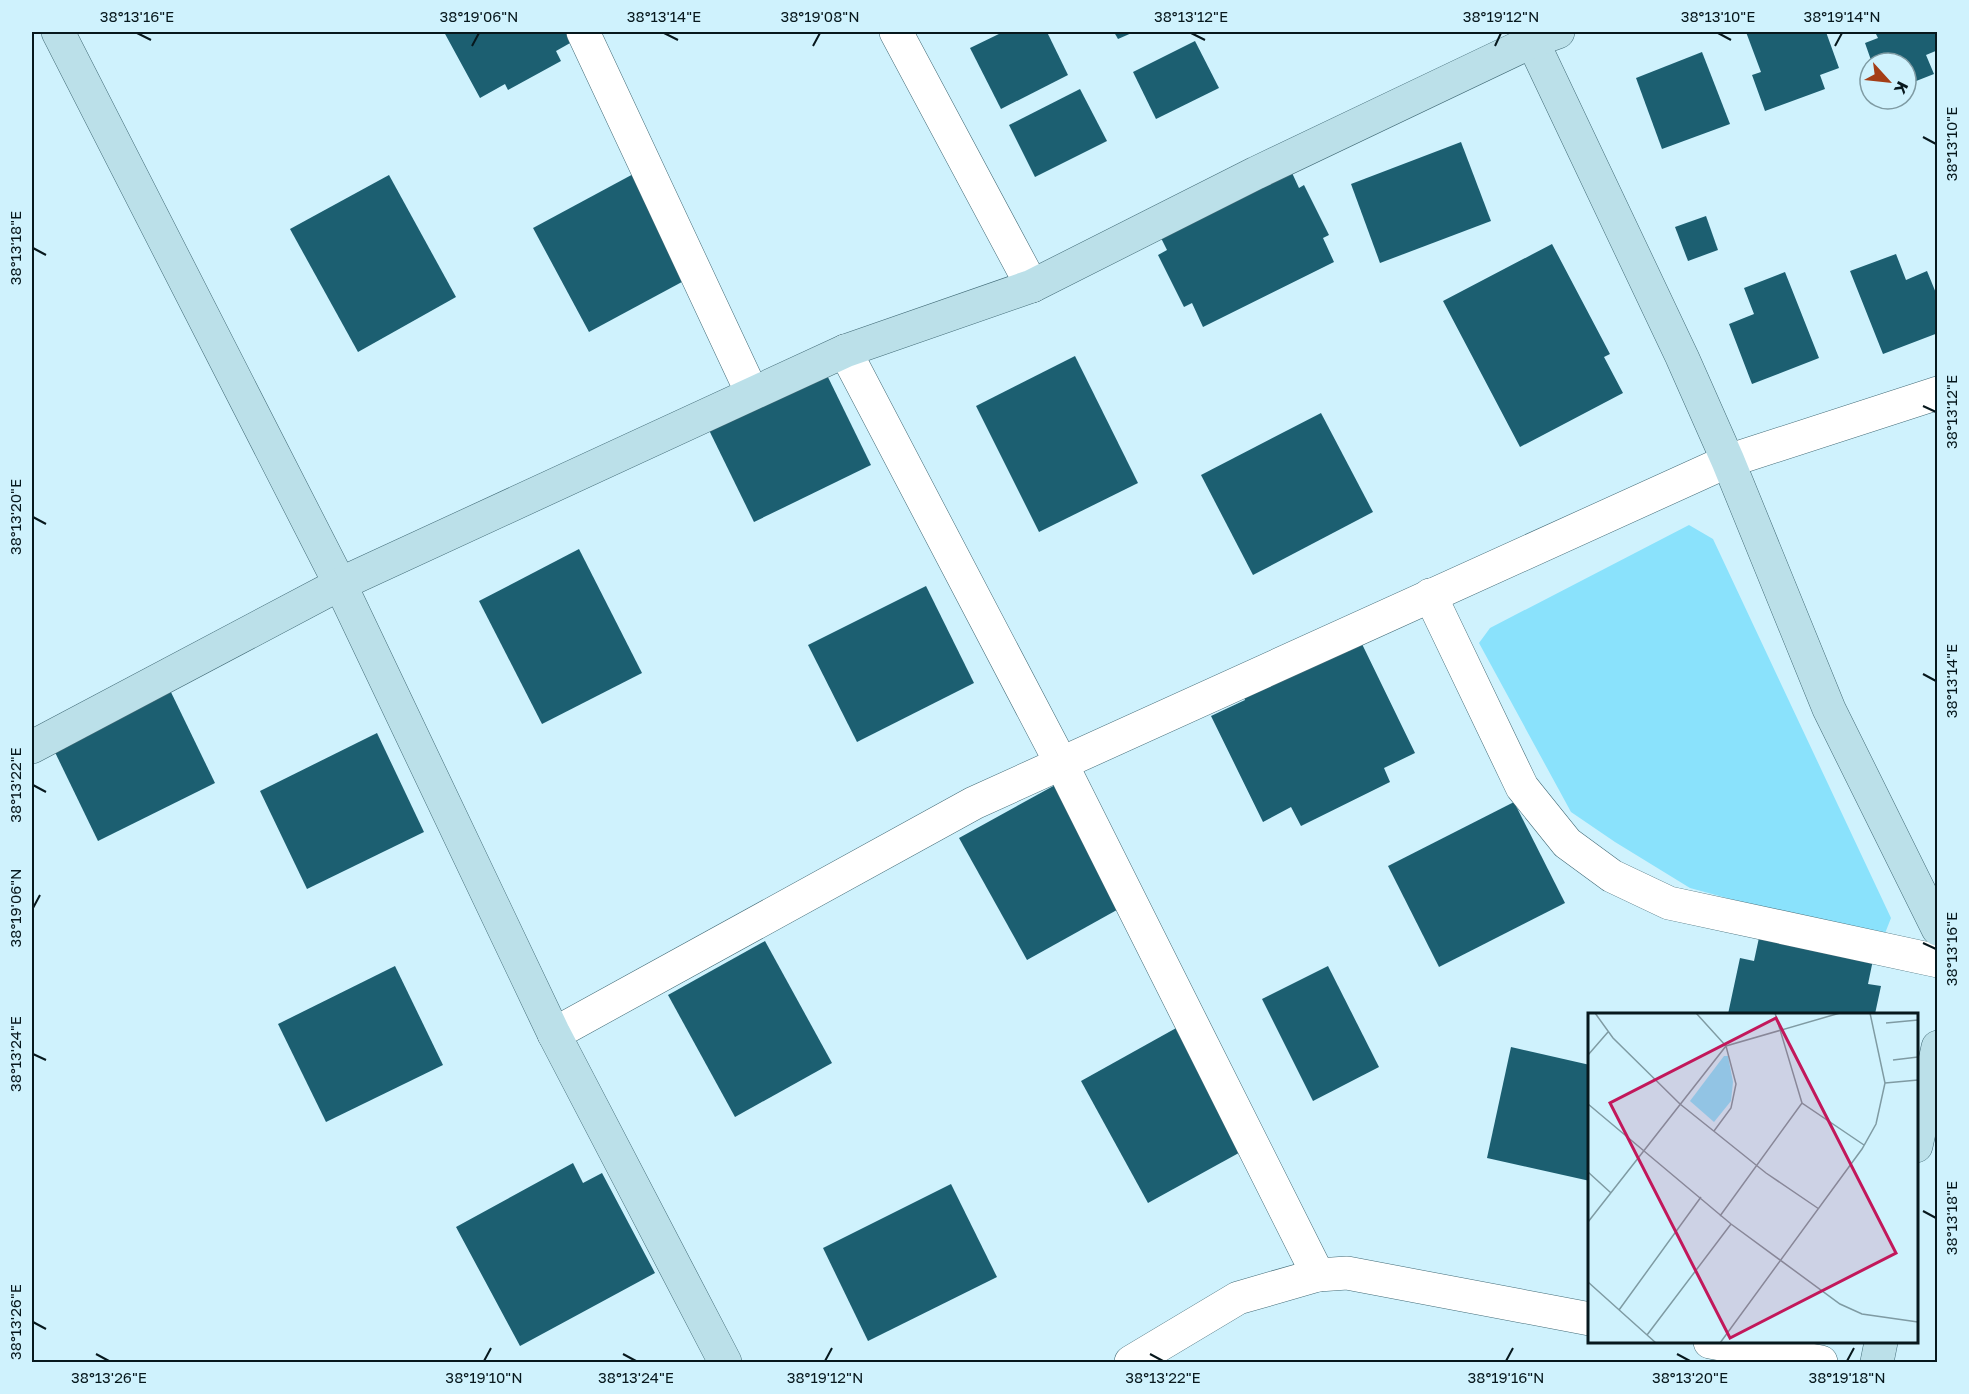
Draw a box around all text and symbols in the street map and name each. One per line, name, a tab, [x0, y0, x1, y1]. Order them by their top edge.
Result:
text: 38°13'16"E	[100, 7, 174, 25]
text: 38°19'06"N	[439, 7, 519, 25]
text: 38°13'14"E	[627, 7, 701, 25]
text: 38°19'08"N	[780, 7, 860, 25]
text: 38°13'12"E	[1154, 7, 1228, 25]
text: 38°19'12"N	[1463, 7, 1539, 25]
text: 38°13'10"E	[1681, 7, 1755, 25]
text: 38°19'14"N	[1803, 7, 1881, 25]
north arrow	[1858, 51, 1918, 111]
text: K	[1890, 78, 1913, 98]
text: 38°13'10"E	[1942, 107, 1960, 181]
text: 38°13'18"E	[6, 211, 24, 285]
text: 38°13'12"E	[1942, 375, 1960, 449]
text: 38°13'20"E	[6, 479, 24, 555]
text: 38°13'14"E	[1942, 644, 1960, 718]
text: 38°13'22"E	[6, 747, 24, 823]
text: 38°19'06"N	[6, 868, 24, 948]
text: 38°13'16"E	[1942, 912, 1960, 986]
inset map	[1588, 1013, 1918, 1343]
text: 38°13'24"E	[6, 1016, 24, 1092]
text: 38°13'18"E	[1942, 1181, 1960, 1255]
text: 38°13'26"E	[6, 1284, 24, 1360]
text: 38°13'26"E	[71, 1368, 147, 1386]
text: 38°19'10"N	[445, 1368, 523, 1386]
text: 38°13'24"E	[598, 1368, 674, 1386]
text: 38°19'12"N	[787, 1368, 863, 1386]
text: 38°13'22"E	[1125, 1368, 1201, 1386]
text: 38°19'16"N	[1467, 1368, 1545, 1386]
text: 38°13'20"E	[1652, 1368, 1728, 1386]
text: 38°19'18"N	[1808, 1368, 1886, 1386]

